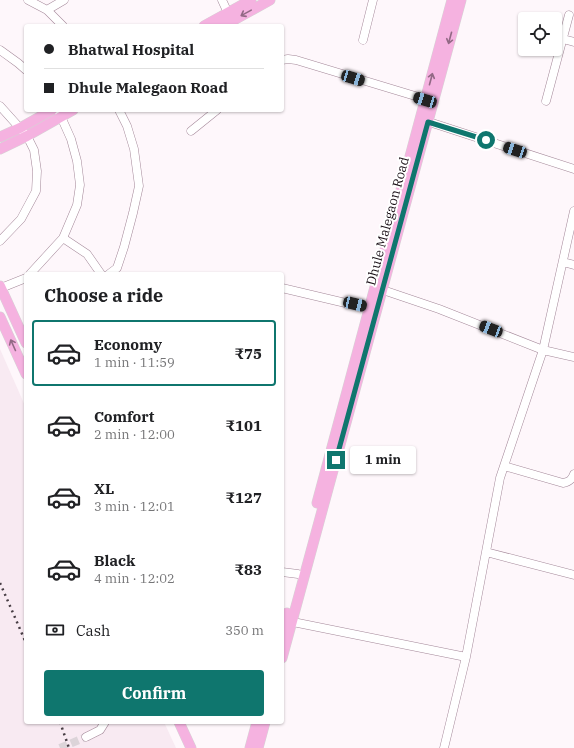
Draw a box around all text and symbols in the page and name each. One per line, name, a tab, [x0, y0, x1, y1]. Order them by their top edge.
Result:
one-way arrow	[240, 10, 252, 17]
map controls	[518, 12, 562, 56]
button: locate	[518, 12, 562, 56]
one-way arrow	[446, 31, 454, 44]
text: Bhatwal Hospital	[68, 40, 194, 59]
car	[340, 69, 366, 87]
one-way arrow	[427, 73, 435, 86]
text: Dhule Malegaon Road	[68, 78, 228, 97]
car	[412, 91, 438, 109]
route start	[477, 131, 495, 149]
car	[502, 141, 528, 159]
street label: Dhule Malegaon Road	[362, 155, 413, 287]
text: Choose a ride	[44, 284, 163, 307]
car	[342, 295, 368, 313]
car	[478, 319, 504, 339]
icon: car	[46, 335, 82, 371]
text: Economy	[94, 335, 162, 354]
one-way arrow	[9, 340, 16, 352]
text: ₹75	[234, 344, 262, 363]
text: 1 min · 11:59	[94, 354, 175, 371]
icon: car	[46, 407, 82, 443]
text: Comfort	[94, 407, 154, 426]
text: ₹101	[225, 416, 262, 435]
text: 2 min · 12:00	[94, 426, 175, 443]
callout: 1 min	[350, 446, 416, 474]
route end	[327, 451, 345, 469]
text: 1 min	[365, 451, 401, 468]
icon: car	[46, 479, 82, 515]
text: XL	[94, 479, 114, 498]
text: ₹127	[225, 488, 262, 507]
text: 3 min · 12:01	[94, 498, 175, 515]
icon: car	[46, 551, 82, 587]
text: Black	[94, 551, 135, 570]
text: ₹83	[234, 560, 262, 579]
text: 4 min · 12:02	[94, 570, 175, 587]
icon: cash	[44, 619, 66, 641]
text: Cash	[76, 621, 110, 640]
text: 350 m	[225, 622, 264, 639]
button: Confirm	[44, 670, 264, 716]

